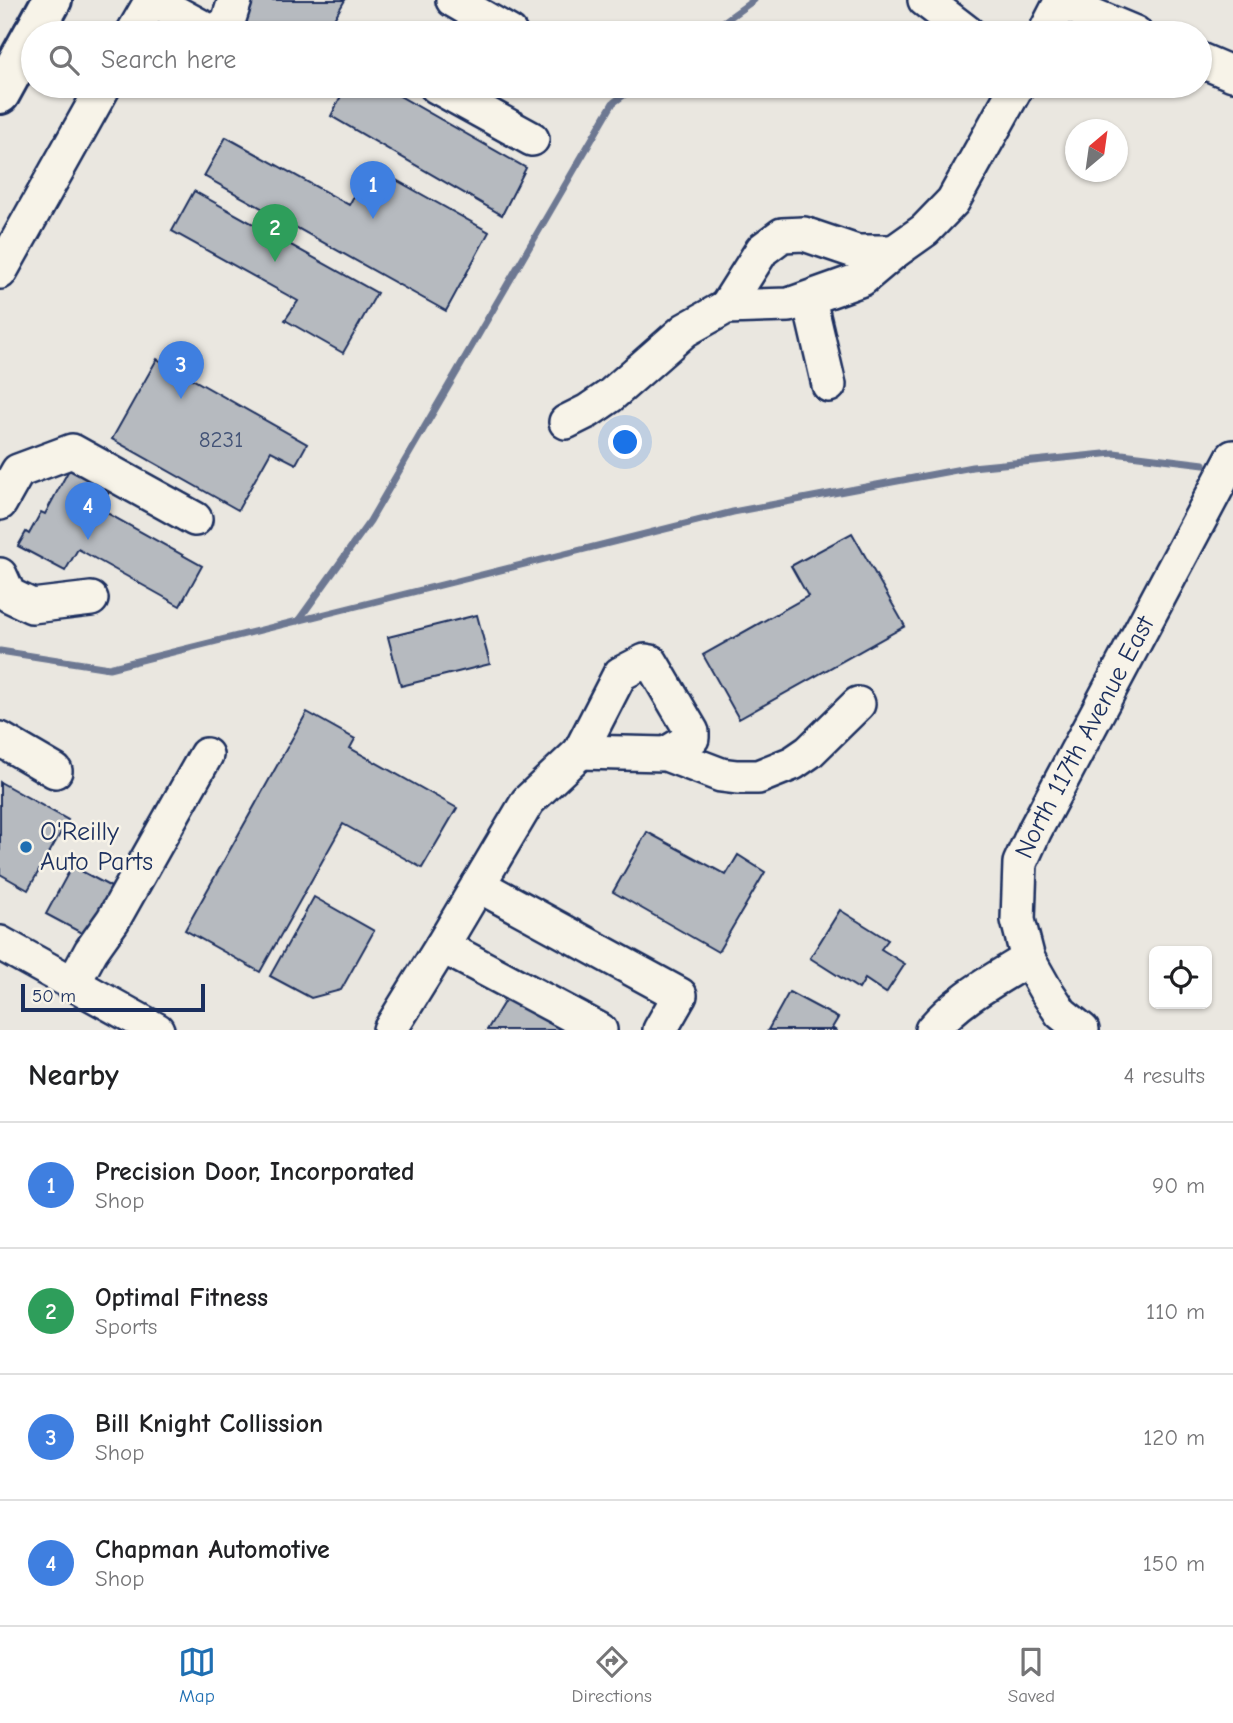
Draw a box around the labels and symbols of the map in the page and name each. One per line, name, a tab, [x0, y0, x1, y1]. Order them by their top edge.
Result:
north arrow	[1065, 119, 1128, 182]
pin: 1	[350, 161, 396, 219]
pin: 2	[252, 204, 298, 262]
pin: 3	[158, 341, 204, 399]
your location	[608, 425, 642, 459]
house number: 8231	[199, 426, 243, 453]
pin: 4	[65, 482, 111, 540]
street label: North 117th Avenue East	[1009, 610, 1161, 863]
place label: O'Reilly Auto Parts	[40, 817, 153, 877]
marker: O'Reilly Auto Parts	[18, 839, 34, 855]
scale bar	[21, 981, 205, 1013]

